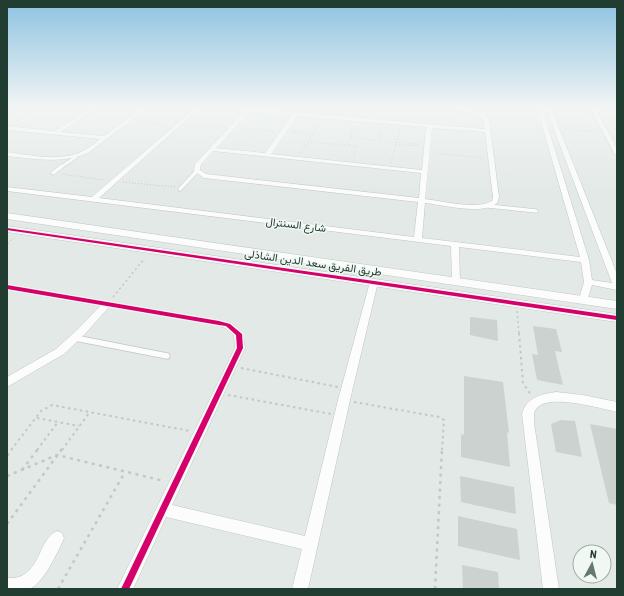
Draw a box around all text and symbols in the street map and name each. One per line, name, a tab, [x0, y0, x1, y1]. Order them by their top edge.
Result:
street label: شارع السنترال	[265, 215, 327, 236]
street label: طريق الفريق سعد الدين الشاذلى	[244, 247, 382, 279]
north arrow	[572, 544, 612, 584]
text: N	[589, 548, 598, 561]

